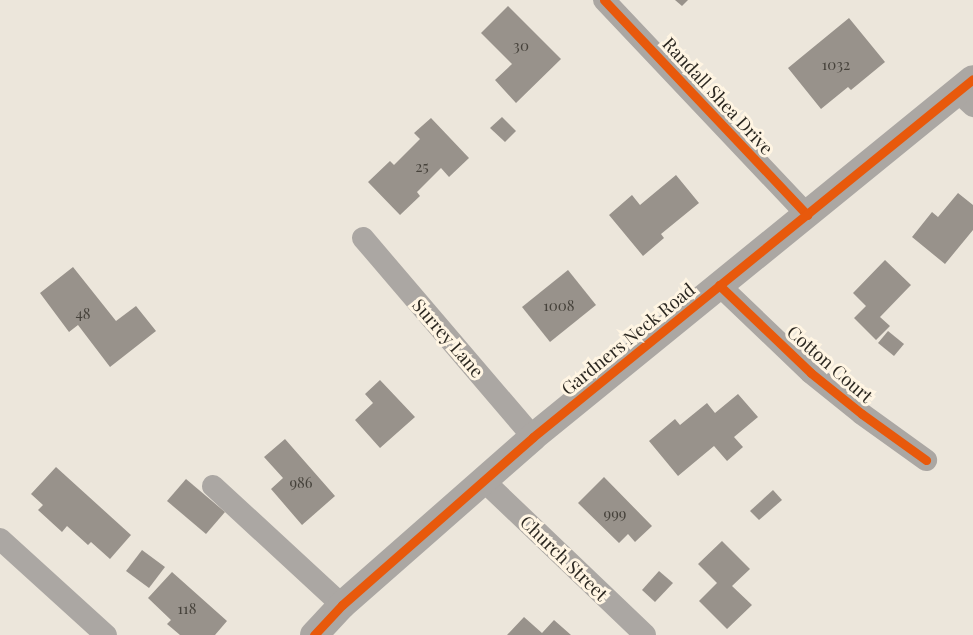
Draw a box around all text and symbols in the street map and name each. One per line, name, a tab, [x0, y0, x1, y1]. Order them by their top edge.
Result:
street label: Randall Shea Drive	[658, 33, 778, 159]
house number: 30	[513, 37, 529, 55]
house number: 1032	[822, 56, 850, 74]
house number: 25	[415, 158, 429, 176]
street label: Gardners Neck Road	[557, 278, 699, 400]
street label: Surrey Lane	[408, 294, 488, 382]
house number: 1008	[543, 297, 575, 315]
house number: 48	[75, 305, 91, 323]
street label: Cotton Court	[783, 321, 877, 407]
house number: 986	[289, 474, 313, 492]
house number: 999	[604, 505, 626, 523]
street label: Church Street	[516, 511, 612, 605]
house number: 118	[178, 600, 196, 618]

